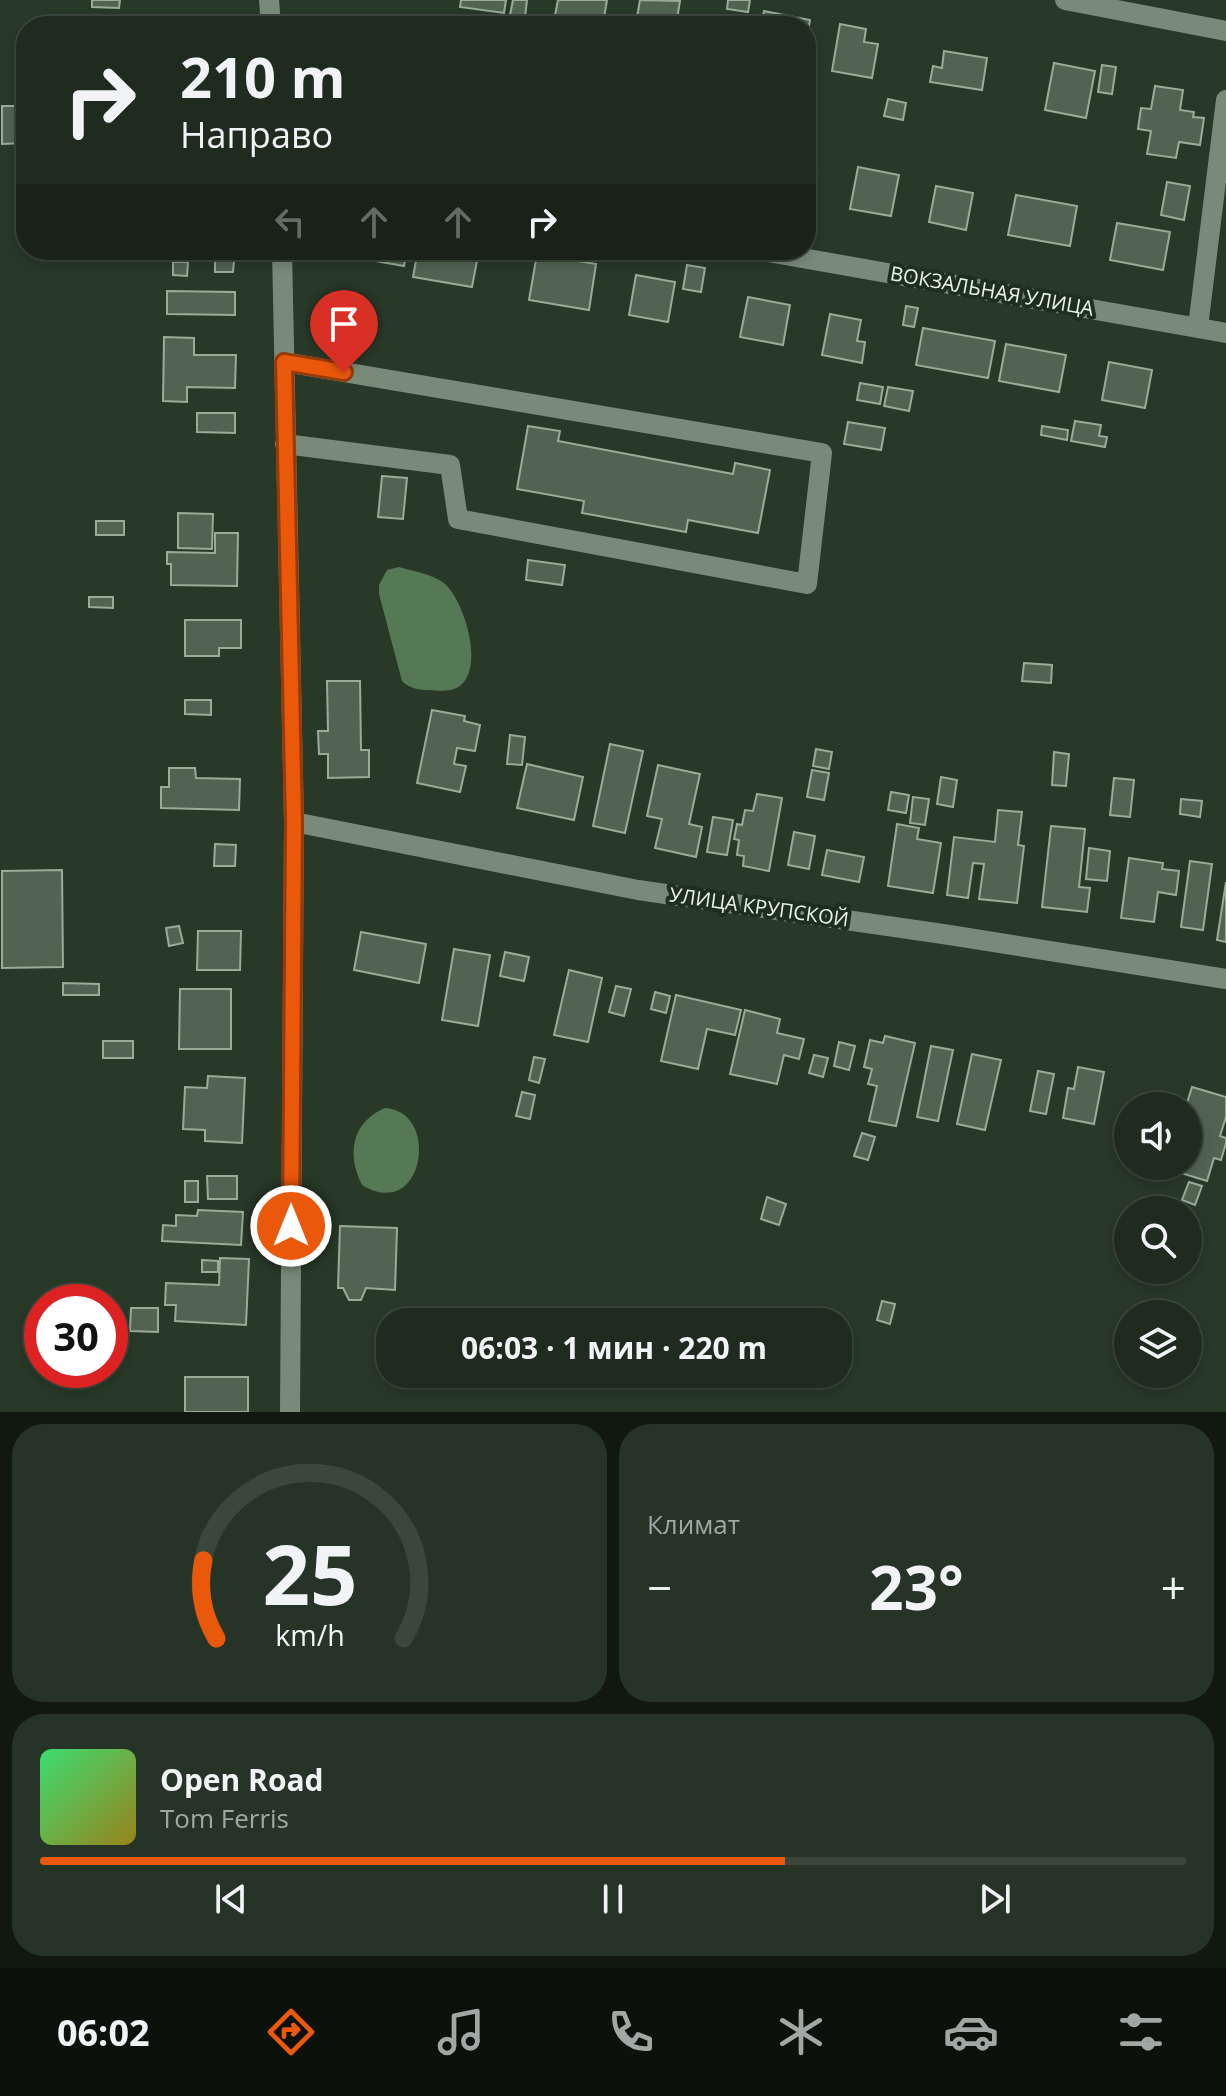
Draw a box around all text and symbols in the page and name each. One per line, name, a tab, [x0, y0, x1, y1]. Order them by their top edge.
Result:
text: 210 m	[180, 38, 346, 114]
icon: right	[48, 48, 152, 152]
text: Направо	[180, 110, 333, 159]
icon: left	[268, 200, 312, 244]
icon: ahead	[352, 200, 396, 244]
icon: ahead	[436, 200, 480, 244]
icon: right	[520, 200, 564, 244]
street label: ВОКЗАЛЬНАЯ УЛИЦА	[888, 259, 1096, 322]
pin	[310, 290, 378, 372]
icon: arrive	[322, 302, 366, 346]
street label: УЛИЦА КРУПСКОЙ	[668, 881, 851, 932]
map controls	[1114, 1092, 1202, 1388]
button: sound	[1114, 1092, 1202, 1180]
position arrow	[249, 1184, 333, 1268]
button: search	[1114, 1196, 1202, 1284]
speed limit sign: 30	[24, 1284, 128, 1388]
button: layers	[1114, 1300, 1202, 1388]
text: 06:03 · 1 мин · 220 m	[461, 1327, 767, 1368]
text: Климат	[647, 1506, 740, 1542]
text: 25	[262, 1516, 357, 1629]
text: 23°	[869, 1546, 964, 1628]
text: −	[647, 1557, 672, 1617]
text: +	[1161, 1557, 1186, 1617]
text: km/h	[275, 1615, 344, 1654]
text: Open Road	[160, 1759, 324, 1800]
text: Tom Ferris	[160, 1800, 289, 1836]
icon: previous	[209, 1877, 253, 1921]
icon: pause	[591, 1877, 635, 1921]
icon: next	[973, 1877, 1017, 1921]
icon: directions	[263, 2004, 319, 2060]
icon: music	[433, 2004, 489, 2060]
icon: phone	[603, 2004, 659, 2060]
icon: climate	[773, 2004, 829, 2060]
icon: car	[943, 2004, 999, 2060]
icon: filters	[1113, 2004, 1169, 2060]
text: 06:02	[57, 2008, 150, 2057]

